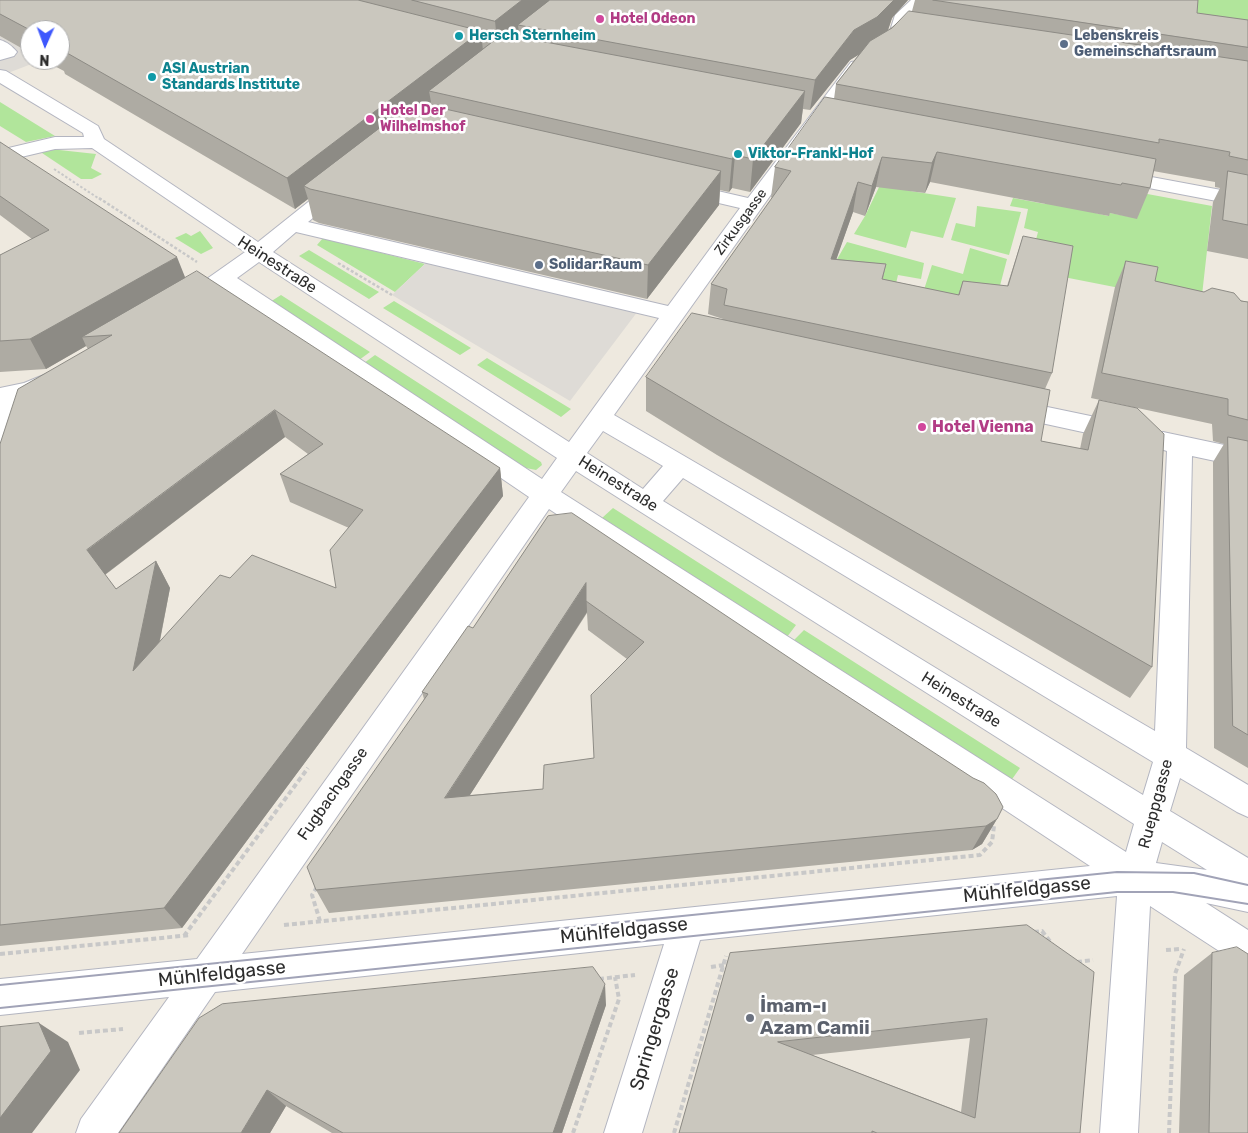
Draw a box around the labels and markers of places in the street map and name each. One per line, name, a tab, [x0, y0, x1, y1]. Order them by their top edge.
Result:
place label: Hotel Odeon	[610, 11, 695, 27]
marker: Hotel Odeon	[594, 13, 606, 25]
place label: Hersch Sternheim	[469, 28, 596, 44]
place label: Lebenskreis Gemeinschaftsraum	[1074, 28, 1217, 60]
marker: Hersch Sternheim	[453, 30, 465, 42]
marker: Lebenskreis Gemeinschaftsraum	[1058, 38, 1070, 50]
place label: ASI Austrian Standards Institute	[162, 61, 300, 94]
marker: ASI Austrian Standards Institute	[146, 71, 158, 83]
place label: Hotel Der Wilhelmshof	[380, 103, 465, 136]
marker: Hotel Der Wilhelmshof	[364, 113, 376, 125]
place label: Viktor-Frankl-Hof	[748, 146, 874, 162]
marker: Viktor-Frankl-Hof	[732, 148, 744, 160]
place label: Solidar:Raum	[549, 257, 642, 273]
marker: Solidar:Raum	[533, 259, 545, 271]
place label: Hotel Vienna	[932, 417, 1034, 437]
marker: Hotel Vienna	[916, 421, 928, 433]
place label: İmam-ı Azam Camii	[760, 996, 870, 1040]
marker: İmam-ı Azam Camii	[744, 1012, 756, 1024]

